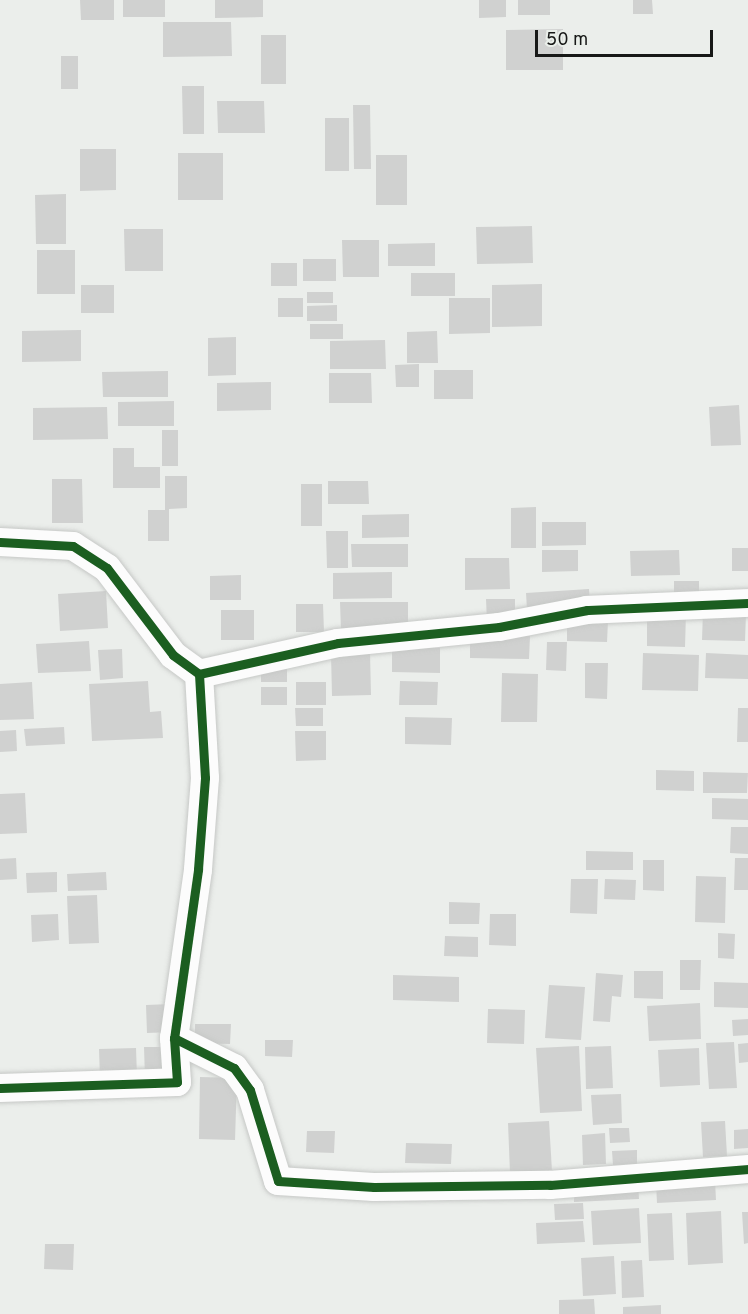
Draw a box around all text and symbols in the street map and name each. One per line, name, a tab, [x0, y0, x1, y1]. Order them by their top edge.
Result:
scale bar	[538, 18, 716, 56]
text: 50 m	[546, 29, 588, 52]

